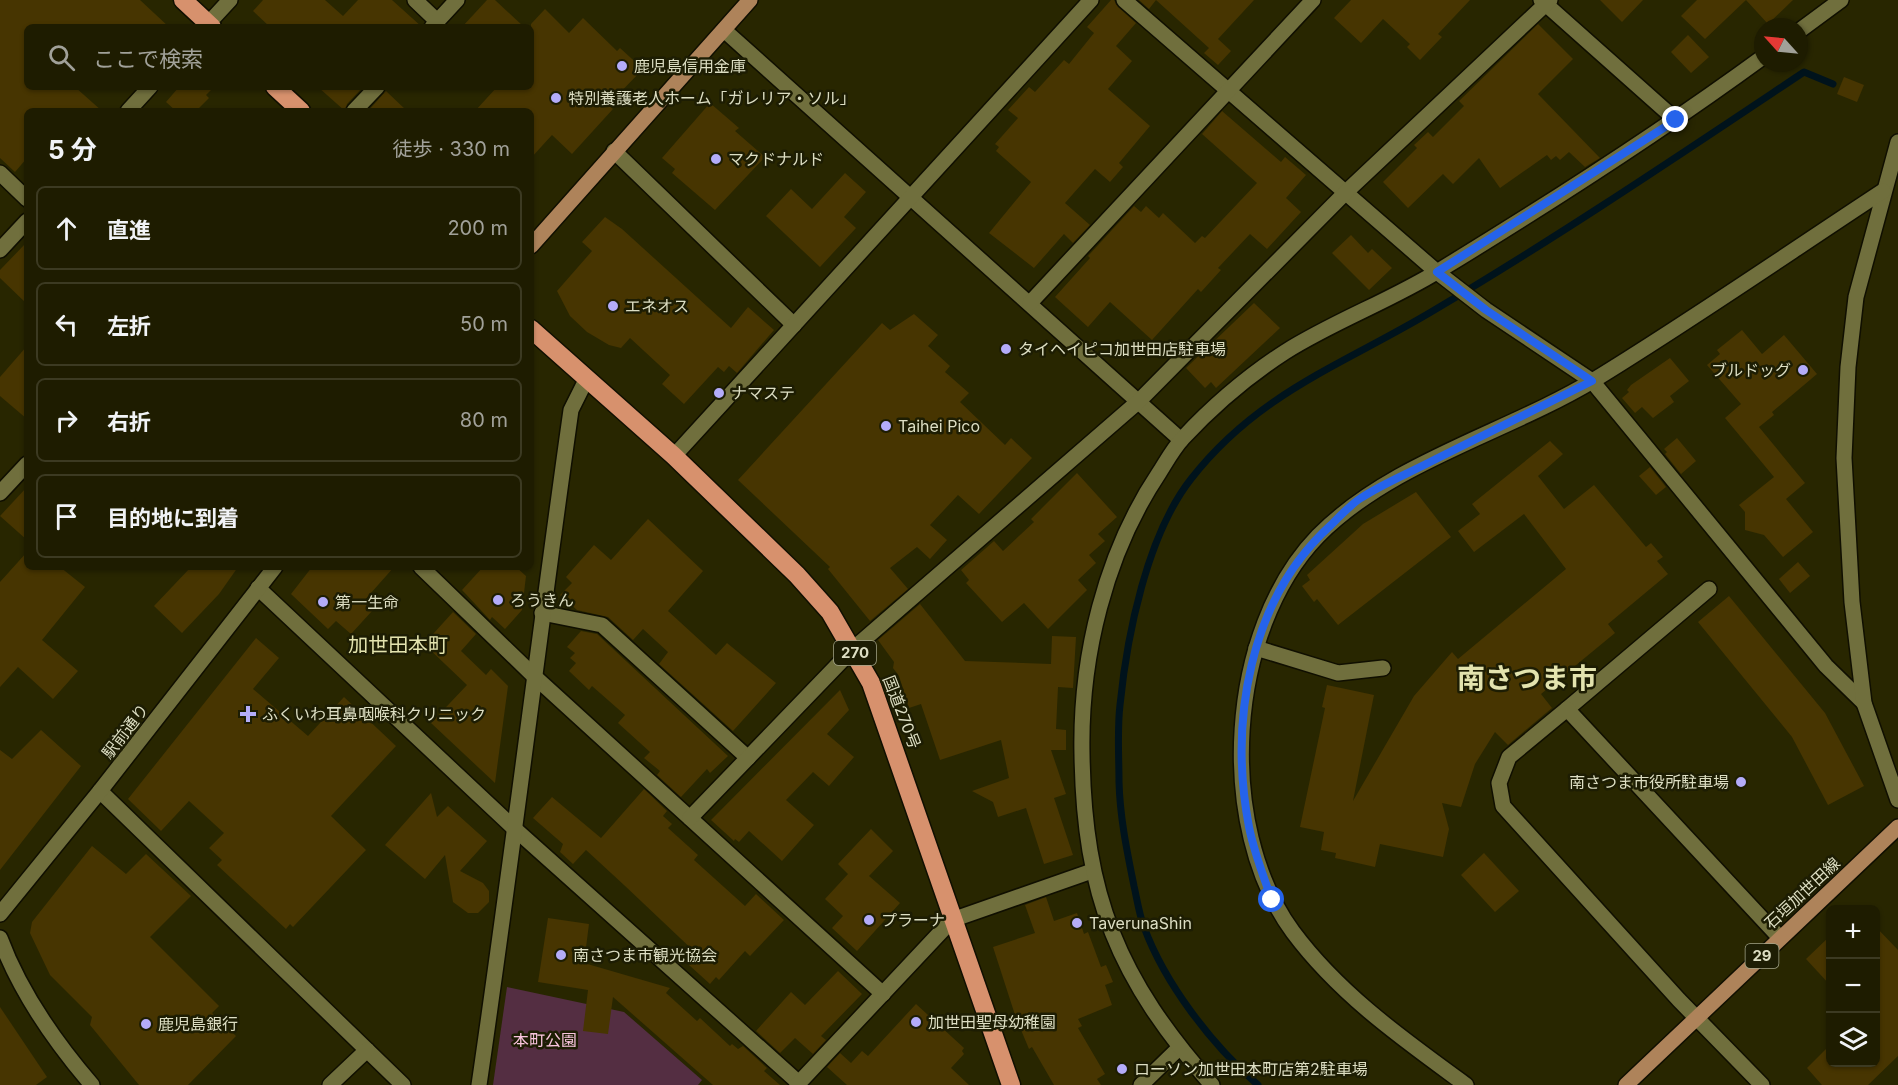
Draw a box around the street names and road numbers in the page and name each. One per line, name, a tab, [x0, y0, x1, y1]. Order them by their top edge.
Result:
road number: 270	[834, 641, 876, 665]
street label: 国道270号	[879, 673, 925, 751]
street label: 駅前通り	[97, 700, 153, 762]
street label: 石垣加世田線	[1760, 853, 1844, 933]
road number: 29	[1746, 944, 1778, 968]

